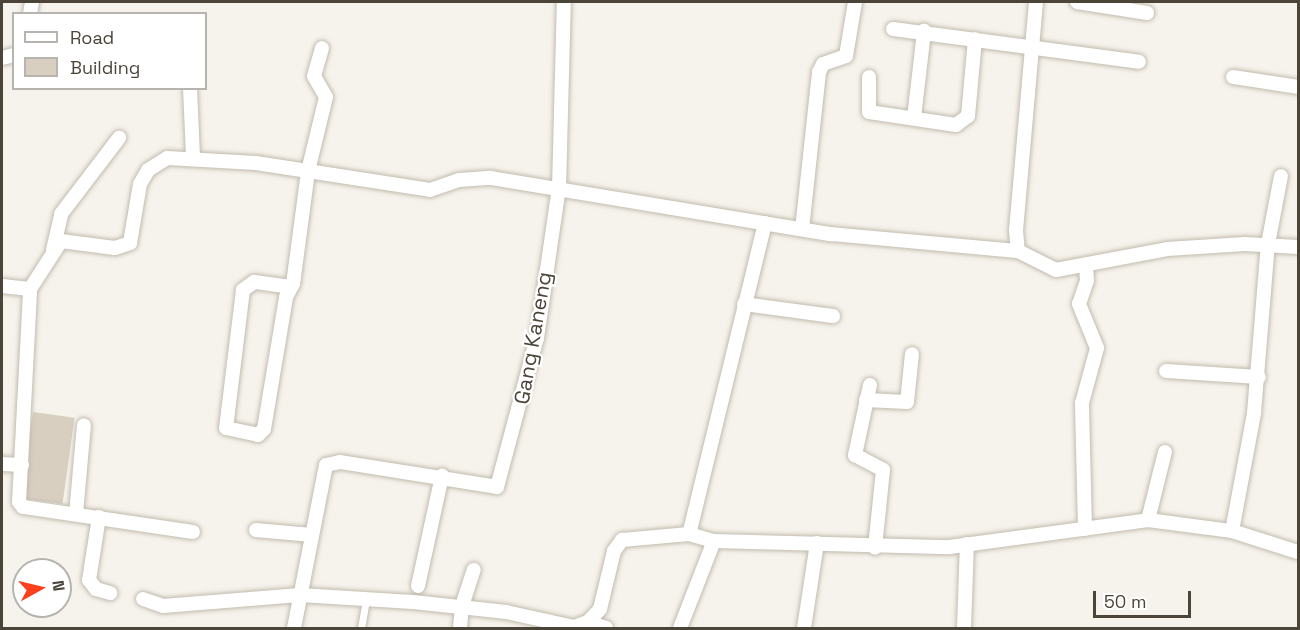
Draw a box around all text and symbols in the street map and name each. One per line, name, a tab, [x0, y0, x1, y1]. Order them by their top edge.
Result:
legend	[12, 12, 207, 90]
text: Road	[70, 26, 114, 49]
text: Building	[70, 56, 140, 79]
street label: Gang Kaneng	[509, 270, 557, 406]
north arrow	[12, 558, 72, 618]
text: N	[47, 579, 69, 592]
scale bar	[1096, 579, 1194, 617]
text: 50 m	[1104, 590, 1146, 613]

